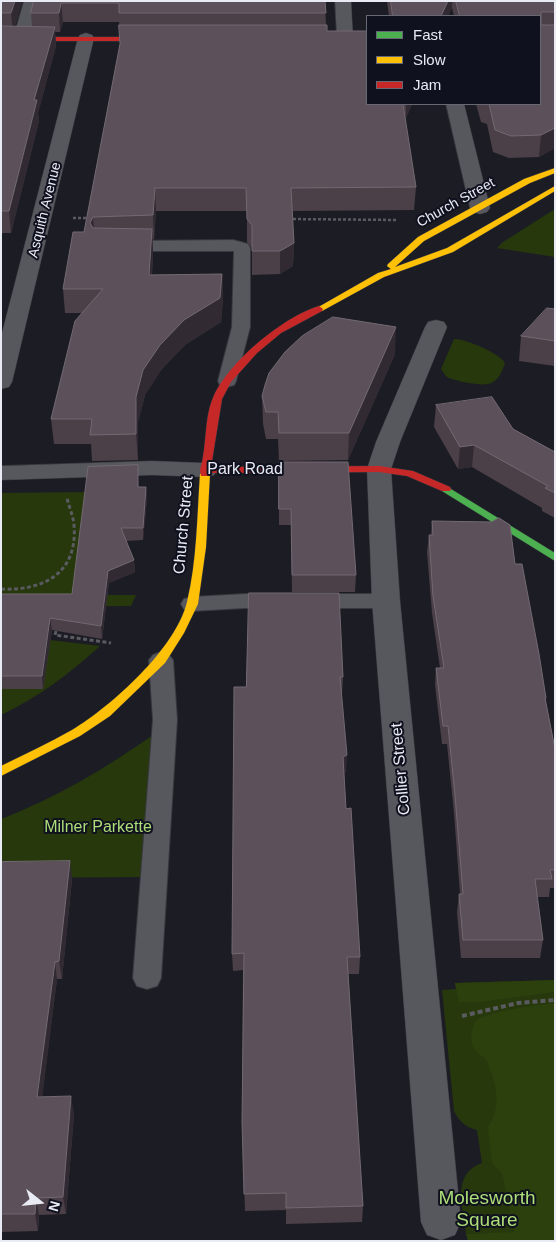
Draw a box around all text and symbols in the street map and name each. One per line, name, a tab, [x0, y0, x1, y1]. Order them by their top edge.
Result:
legend	[366, 15, 541, 105]
text: Fast	[413, 26, 442, 43]
text: Slow	[413, 51, 446, 68]
text: Jam	[413, 76, 441, 93]
street label: Asquith Avenue	[25, 161, 65, 259]
street label: Church Street	[414, 175, 498, 231]
street label: Park Road	[207, 460, 283, 480]
street label: Church Street	[170, 475, 198, 575]
street label: Collier Street	[387, 722, 415, 816]
park label: Milner Parkette	[44, 818, 152, 838]
north arrow	[15, 1177, 65, 1227]
park label: Molesworth Square	[438, 1188, 536, 1232]
text: N	[45, 1199, 64, 1213]

